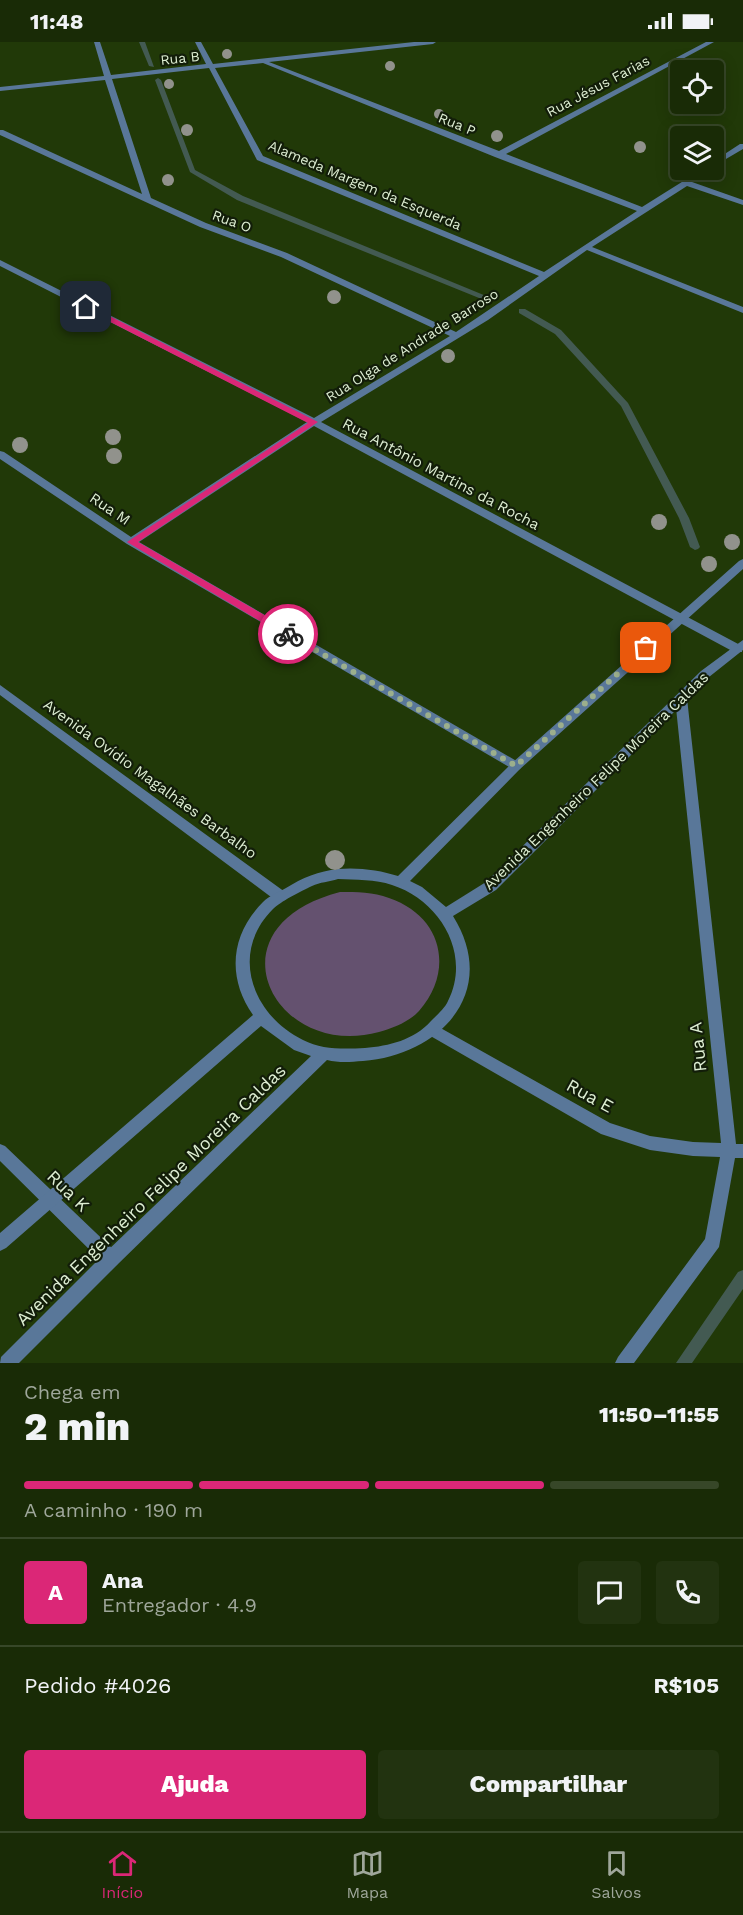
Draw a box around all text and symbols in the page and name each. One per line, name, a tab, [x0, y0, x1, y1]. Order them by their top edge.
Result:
text: 11:48	[30, 9, 84, 34]
street label: Rua B	[160, 48, 200, 68]
street label: Rua Jésus Farias	[544, 52, 652, 120]
map controls	[670, 60, 724, 180]
button: locate	[670, 60, 724, 114]
street label: Rua P	[436, 109, 478, 139]
button: layers	[670, 126, 724, 180]
street label: Alameda Margem da Esquerda	[266, 137, 464, 233]
street label: Rua O	[210, 207, 254, 235]
pin	[60, 281, 111, 332]
street label: Rua Olga de Andrade Barroso	[323, 285, 501, 405]
icon: home	[69, 290, 102, 323]
street label: Rua Antônio Martins da Rocha	[339, 414, 543, 534]
street label: Rua M	[86, 489, 134, 529]
courier	[258, 604, 318, 664]
icon: bike	[272, 618, 305, 651]
pin	[620, 622, 671, 673]
icon: bag	[629, 631, 662, 664]
street label: Avenida Engenheiro Felipe Moreira Caldas	[480, 668, 712, 894]
street label: Avenida Ovídio Magalhães Barbalho	[40, 696, 260, 862]
street label: Rua A	[684, 1021, 711, 1073]
street label: Avenida Engenheiro Felipe Moreira Caldas	[11, 1060, 290, 1330]
street label: Rua E	[563, 1074, 617, 1117]
street label: Rua K	[43, 1166, 94, 1216]
text: Chega em	[24, 1380, 121, 1404]
text: 11:50–11:55	[599, 1402, 719, 1427]
text: 2 min	[24, 1404, 130, 1449]
text: A caminho · 190 m	[24, 1498, 203, 1522]
button: chat	[578, 1561, 641, 1624]
button: phone	[656, 1561, 719, 1624]
text: Ana	[102, 1568, 143, 1593]
text: A	[48, 1580, 63, 1605]
text: Entregador · 4.9	[102, 1593, 257, 1617]
text: Pedido #4026	[24, 1673, 171, 1698]
text: R$105	[653, 1673, 719, 1698]
button: Ajuda	[24, 1750, 366, 1819]
button: Compartilhar	[378, 1750, 719, 1819]
tab: Início	[102, 1847, 143, 1902]
tab: Mapa	[346, 1847, 388, 1902]
tab: Salvos	[591, 1847, 641, 1902]

